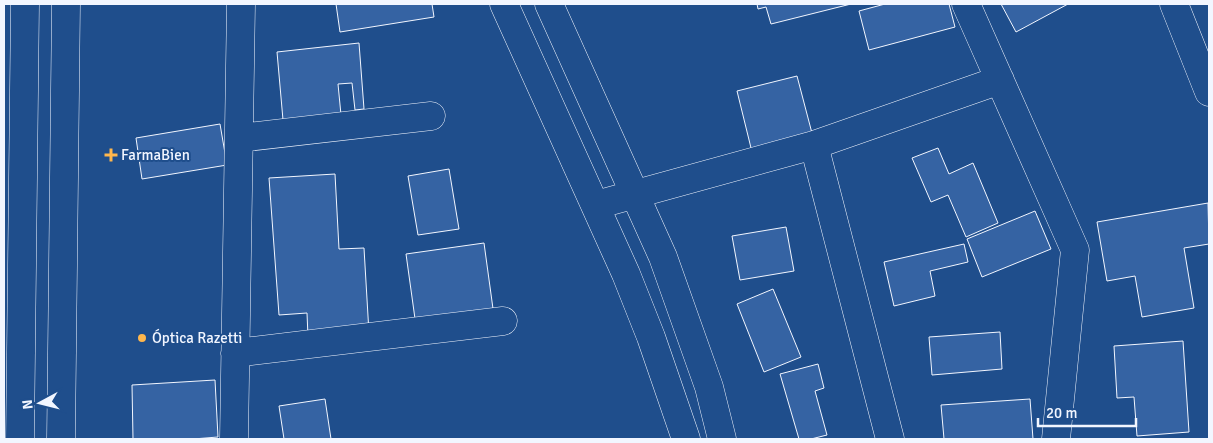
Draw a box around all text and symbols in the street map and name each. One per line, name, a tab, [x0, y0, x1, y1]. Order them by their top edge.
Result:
place label: FarmaBien	[121, 146, 190, 164]
marker: FarmaBien	[105, 149, 117, 161]
place label: Óptica Razetti	[152, 328, 242, 347]
marker: Óptica Razetti	[136, 332, 148, 344]
north arrow	[15, 378, 65, 428]
scale bar	[1038, 396, 1136, 428]
text: N	[19, 399, 37, 410]
text: 20 m	[1046, 404, 1077, 422]

